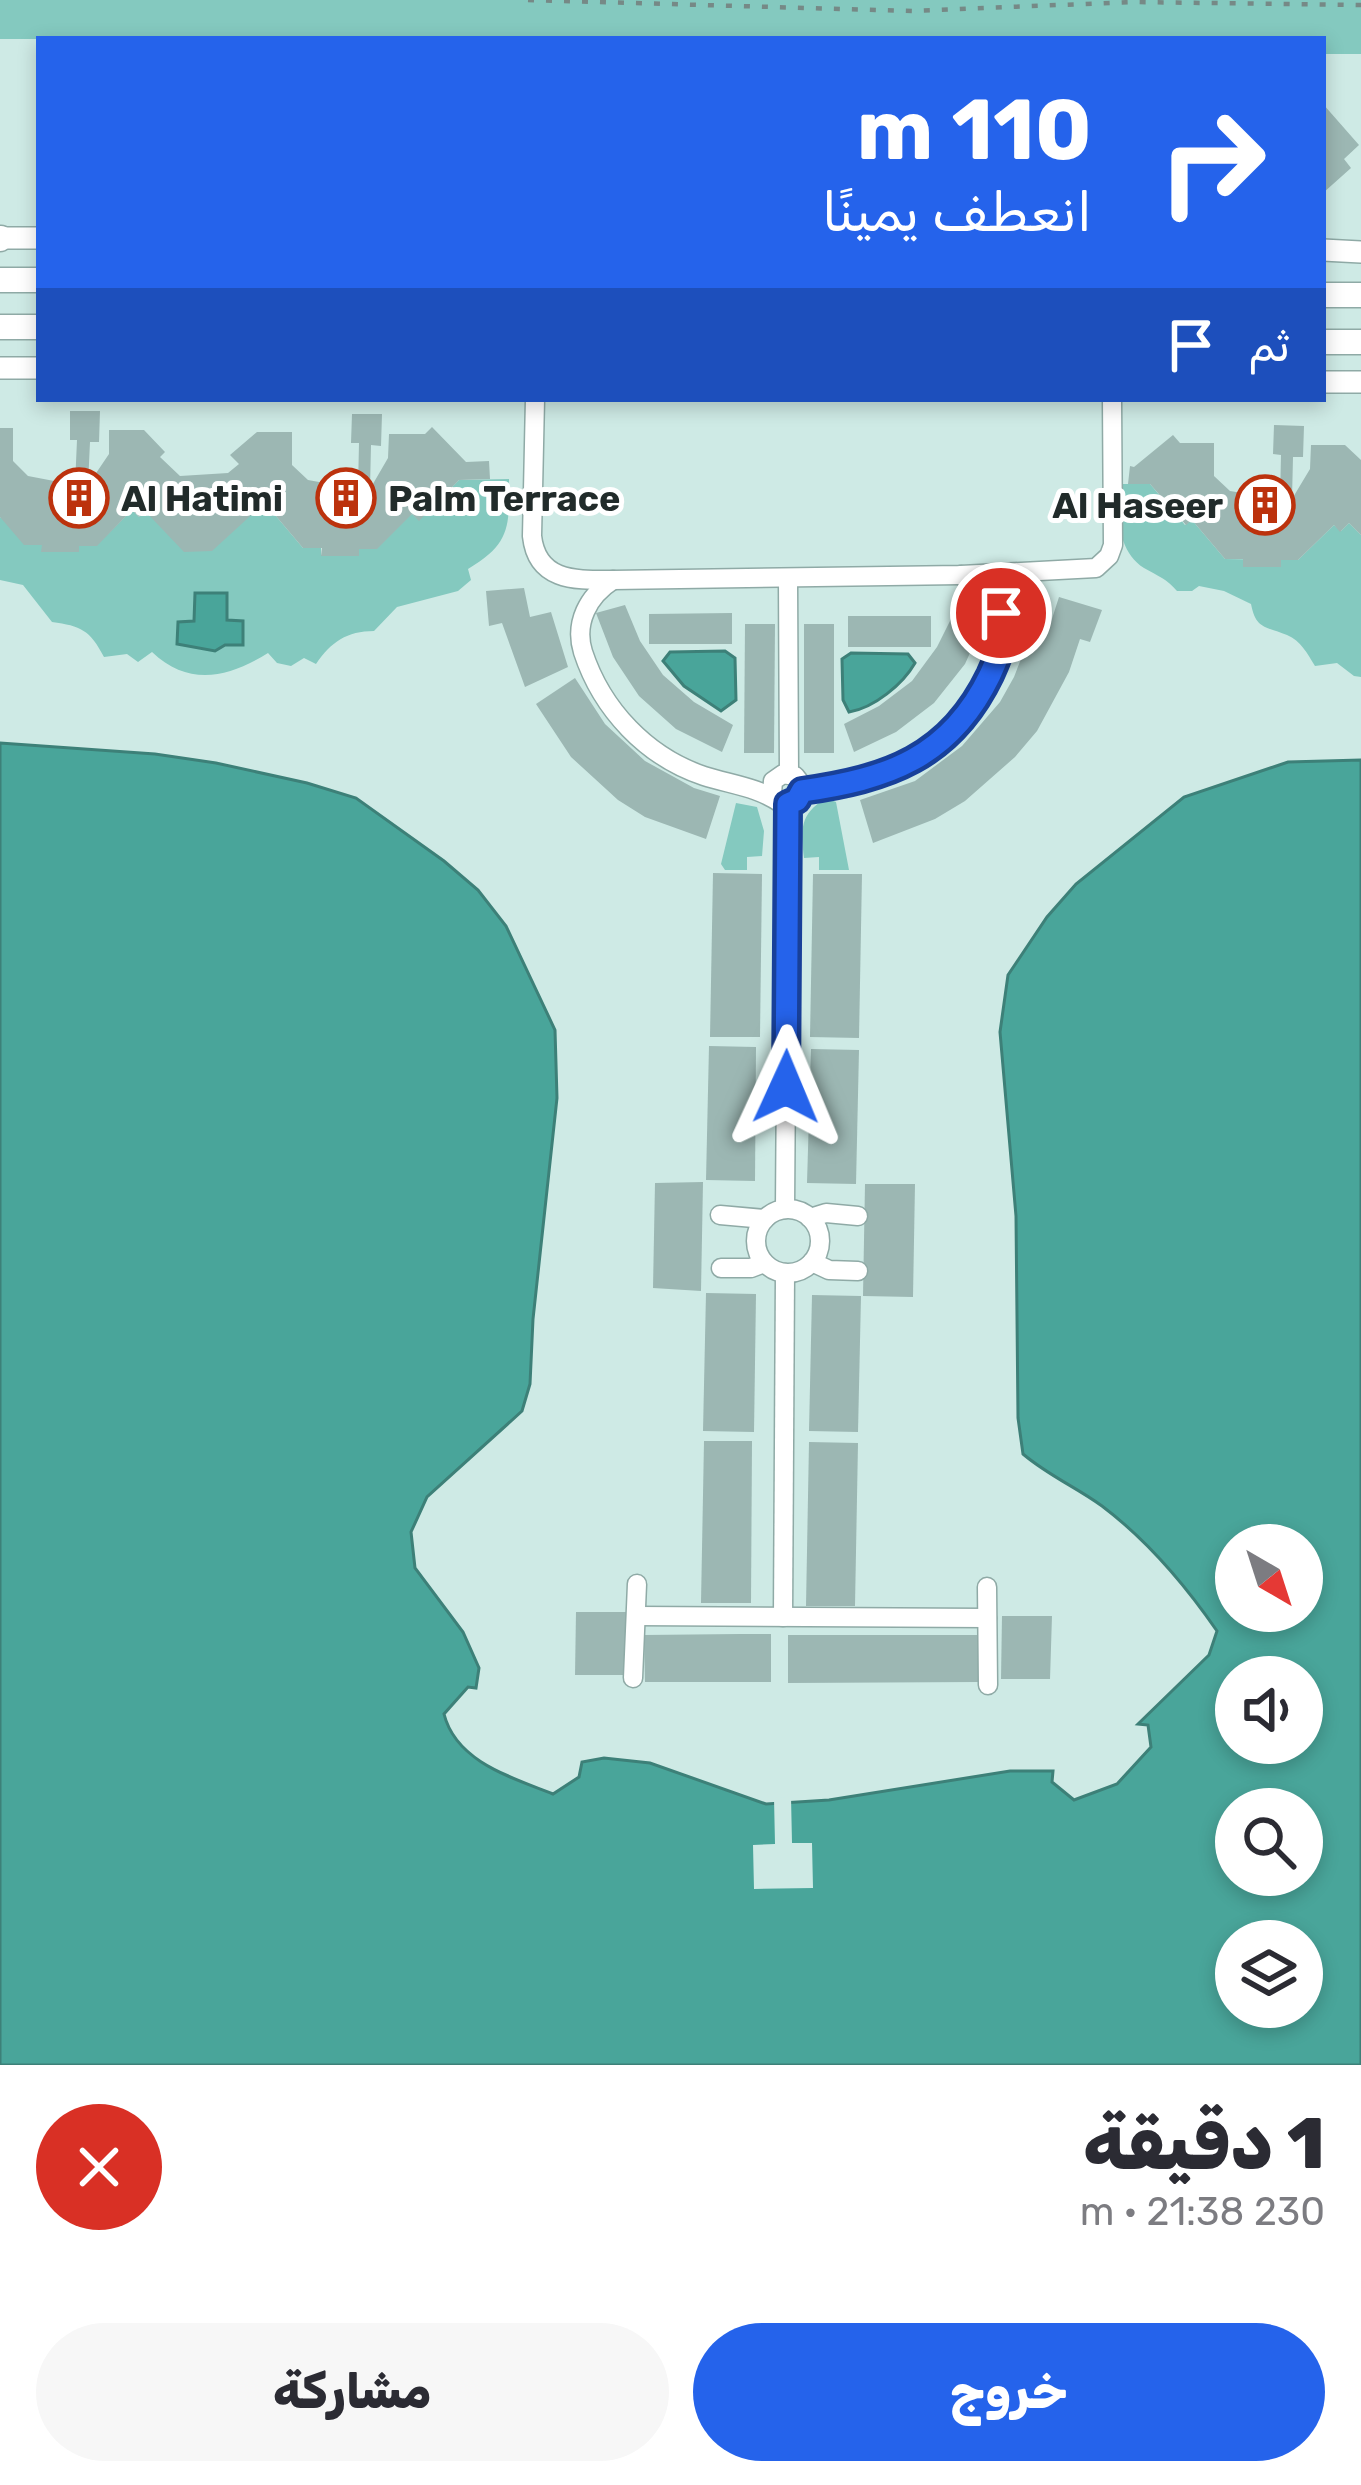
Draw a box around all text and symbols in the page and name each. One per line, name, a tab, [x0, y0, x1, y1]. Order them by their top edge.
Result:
text: 110 m	[857, 80, 1092, 180]
icon: right	[1134, 84, 1290, 240]
text: انعطف يمينًا	[822, 181, 1092, 245]
icon: arrive	[1158, 312, 1224, 378]
text: ثم	[1248, 319, 1290, 372]
building icon: Al Hatimi	[48, 467, 110, 529]
building icon: Palm Terrace	[315, 467, 377, 529]
building icon: Al Haseer	[1234, 474, 1296, 536]
place label: Al Hatimi	[121, 477, 283, 520]
place label: Palm Terrace	[388, 477, 620, 520]
place label: Al Haseer	[1052, 484, 1223, 527]
pin	[950, 562, 1052, 664]
icon: arrive	[968, 580, 1034, 646]
position arrow	[723, 1024, 849, 1150]
north arrow	[1215, 1524, 1323, 1632]
map controls	[1215, 1524, 1323, 2028]
button: sound	[1215, 1656, 1323, 1764]
button: search	[1215, 1788, 1323, 1896]
button: layers	[1215, 1920, 1323, 2028]
text: 1 دقيقة	[1083, 2101, 1325, 2186]
button: close	[36, 2104, 162, 2230]
text: 230 m · 21:38	[1080, 2189, 1325, 2235]
button: مشاركة	[36, 2323, 669, 2461]
button: خروج	[693, 2323, 1325, 2461]

